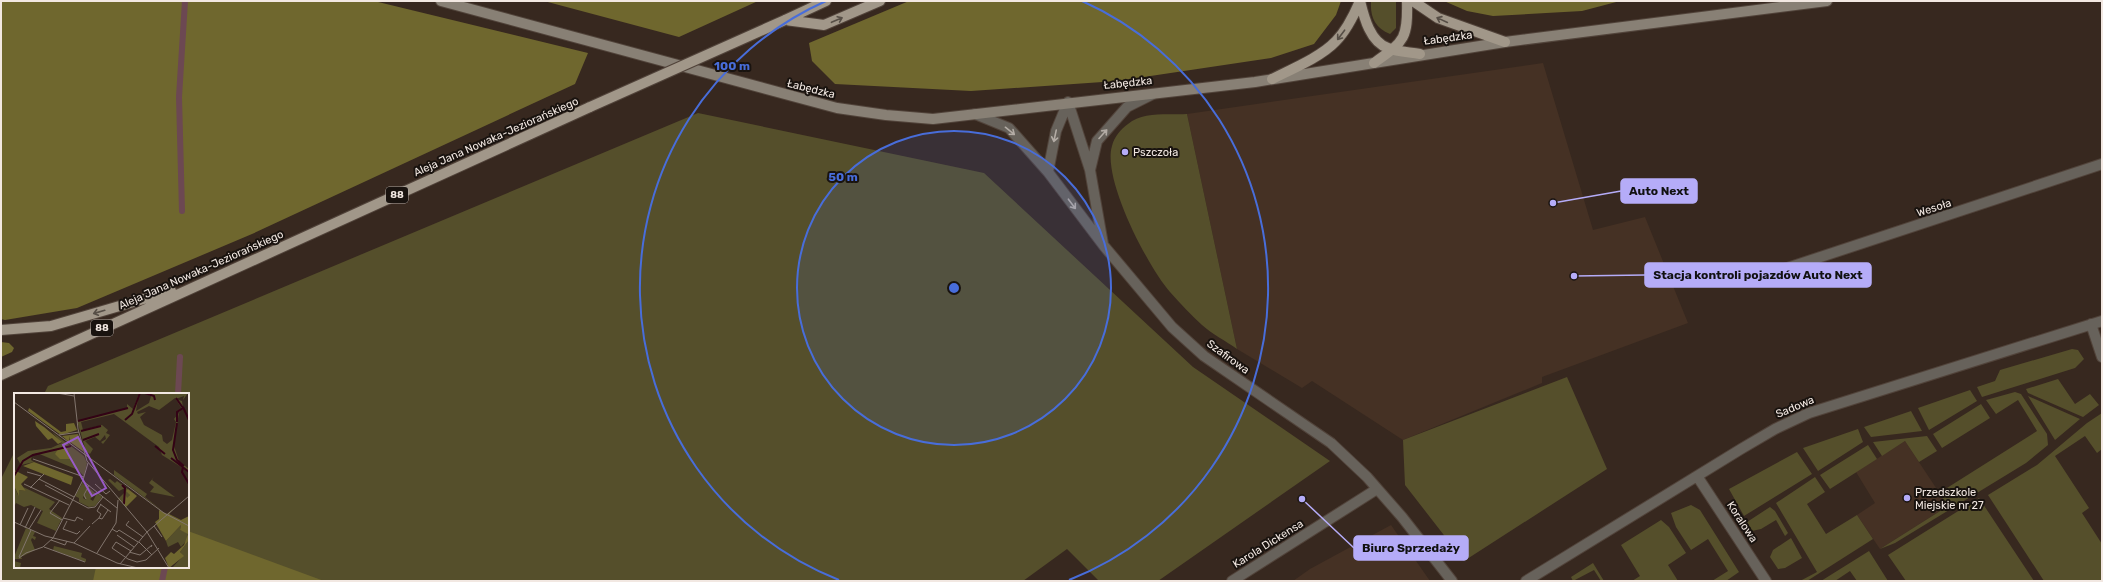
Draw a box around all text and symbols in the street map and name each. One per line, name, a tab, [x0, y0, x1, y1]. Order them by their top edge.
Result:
one-way arrow	[1436, 15, 1448, 23]
one-way arrow	[830, 16, 842, 23]
street label: Łabędzka	[1423, 28, 1473, 48]
one-way arrow	[1336, 29, 1345, 40]
text: 100 m	[714, 59, 750, 73]
street label: Łabędzka	[1103, 74, 1153, 92]
street label: Łabędzka	[786, 77, 836, 101]
street label: Aleja Jana Nowaka-Jeziorańskiego	[412, 95, 580, 179]
one-way arrow	[1005, 126, 1015, 135]
one-way arrow	[1099, 129, 1108, 139]
one-way arrow	[1051, 130, 1059, 143]
place label: Pszczoła	[1133, 146, 1178, 159]
marker: Pszczoła	[1120, 147, 1130, 157]
text: 50 m	[828, 170, 858, 184]
callout: Auto Next	[1621, 179, 1697, 203]
text: Auto Next	[1629, 184, 1689, 198]
road number: 88	[386, 187, 408, 203]
street label: Wesoła	[1915, 196, 1953, 220]
one-way arrow	[1068, 198, 1076, 209]
street label: Aleja Jana Nowaka-Jeziorańskiego	[117, 228, 285, 312]
callout: Stacja kontroli pojazdów Auto Next	[1645, 263, 1871, 287]
text: Stacja kontroli pojazdów Auto Next	[1653, 268, 1863, 282]
centre of rings	[947, 281, 961, 295]
one-way arrow	[92, 309, 105, 316]
road number: 88	[91, 320, 113, 336]
street label: Szafirowa	[1204, 337, 1252, 377]
inset map	[14, 393, 189, 568]
street label: Sadowa	[1774, 393, 1816, 421]
place label: Przedszkole Miejskie nr 27	[1915, 486, 1984, 512]
marker: Przedszkole Miejskie nr 27	[1902, 493, 1912, 503]
street label: Koralowa	[1724, 499, 1760, 545]
street label: Karola Dickensa	[1230, 517, 1306, 571]
callout: Biuro Sprzedaży	[1354, 536, 1468, 560]
text: Biuro Sprzedaży	[1362, 541, 1460, 555]

